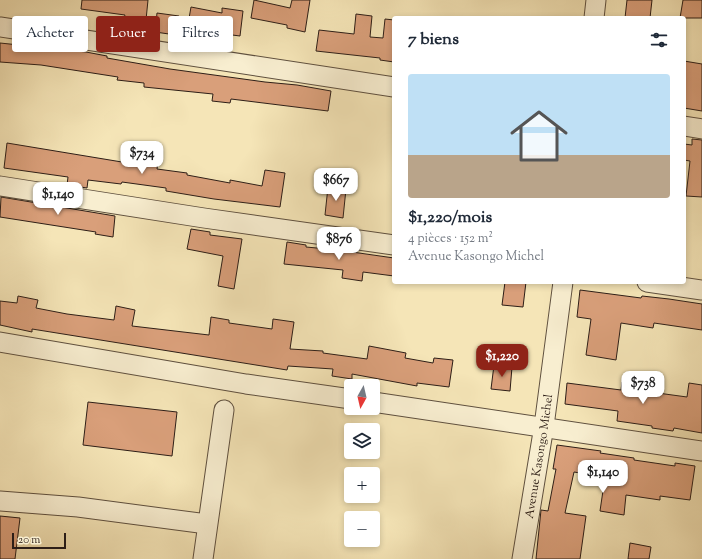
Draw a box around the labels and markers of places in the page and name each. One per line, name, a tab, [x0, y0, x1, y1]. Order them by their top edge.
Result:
pin: $734	[118, 141, 166, 175]
pin: $667	[312, 168, 360, 202]
pin: $1,140	[25, 182, 91, 216]
pin: $876	[315, 227, 363, 261]
pin: $1,220	[469, 344, 535, 378]
pin: $738	[619, 371, 667, 405]
pin: $1,140	[570, 460, 636, 494]

